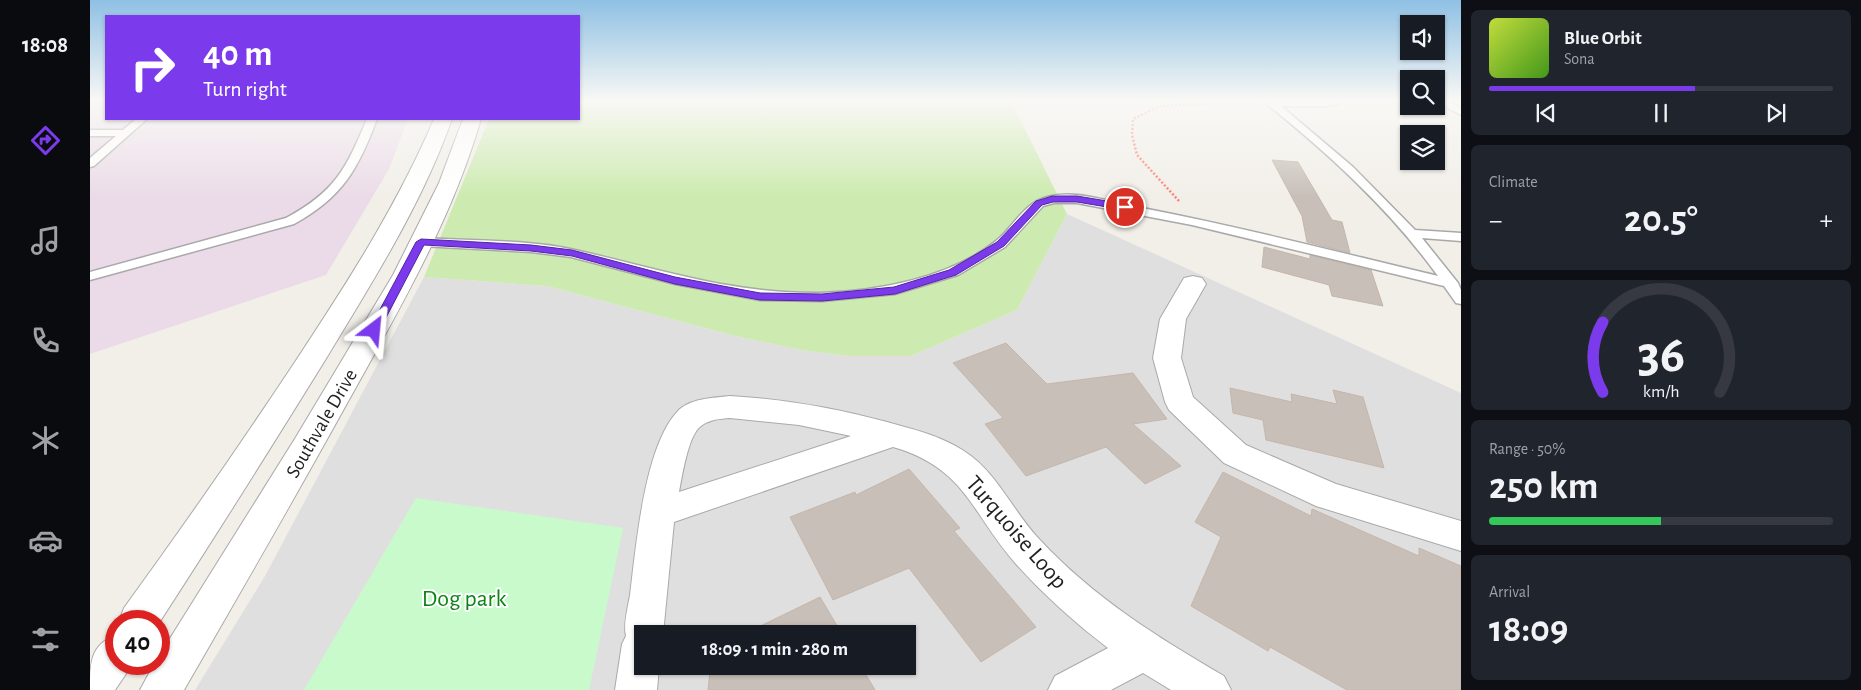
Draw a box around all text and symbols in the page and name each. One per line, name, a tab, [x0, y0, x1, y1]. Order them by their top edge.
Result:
map controls	[1400, 15, 1445, 170]
button: sound	[1400, 15, 1445, 60]
text: Blue Orbit	[1564, 29, 1642, 48]
text: 18:08	[22, 34, 68, 56]
icon: right	[120, 35, 185, 100]
text: 40 m	[203, 37, 272, 72]
text: Sona	[1564, 51, 1595, 67]
button: search	[1400, 70, 1445, 115]
text: Turn right	[203, 78, 287, 100]
icon: previous	[1532, 99, 1560, 127]
icon: pause	[1647, 99, 1675, 127]
icon: next	[1762, 99, 1790, 127]
icon: directions	[28, 123, 63, 158]
button: layers	[1400, 125, 1445, 170]
text: Climate	[1489, 174, 1538, 190]
pin	[1104, 186, 1146, 228]
icon: arrive	[1111, 193, 1139, 221]
text: 20.5°	[1624, 201, 1698, 239]
text: −	[1489, 207, 1502, 235]
text: +	[1820, 207, 1833, 235]
icon: music	[28, 223, 63, 258]
position arrow	[347, 303, 399, 355]
icon: phone	[28, 323, 63, 358]
text: 36	[1637, 329, 1685, 381]
street label: Southvale Drive	[283, 366, 361, 481]
text: km/h	[1643, 383, 1679, 401]
icon: climate	[28, 423, 63, 458]
text: Range · 50%	[1489, 441, 1565, 457]
text: 250 km	[1489, 468, 1598, 506]
street label: Turquoise Loop	[961, 472, 1072, 594]
icon: car	[28, 523, 63, 558]
text: Arrival	[1489, 584, 1530, 600]
park label: Dog park	[422, 587, 506, 611]
speed limit sign: 40	[105, 610, 170, 675]
text: 18:09	[1489, 611, 1568, 649]
icon: filters	[28, 622, 63, 657]
text: 18:09 · 1 min · 280 m	[702, 640, 848, 659]

